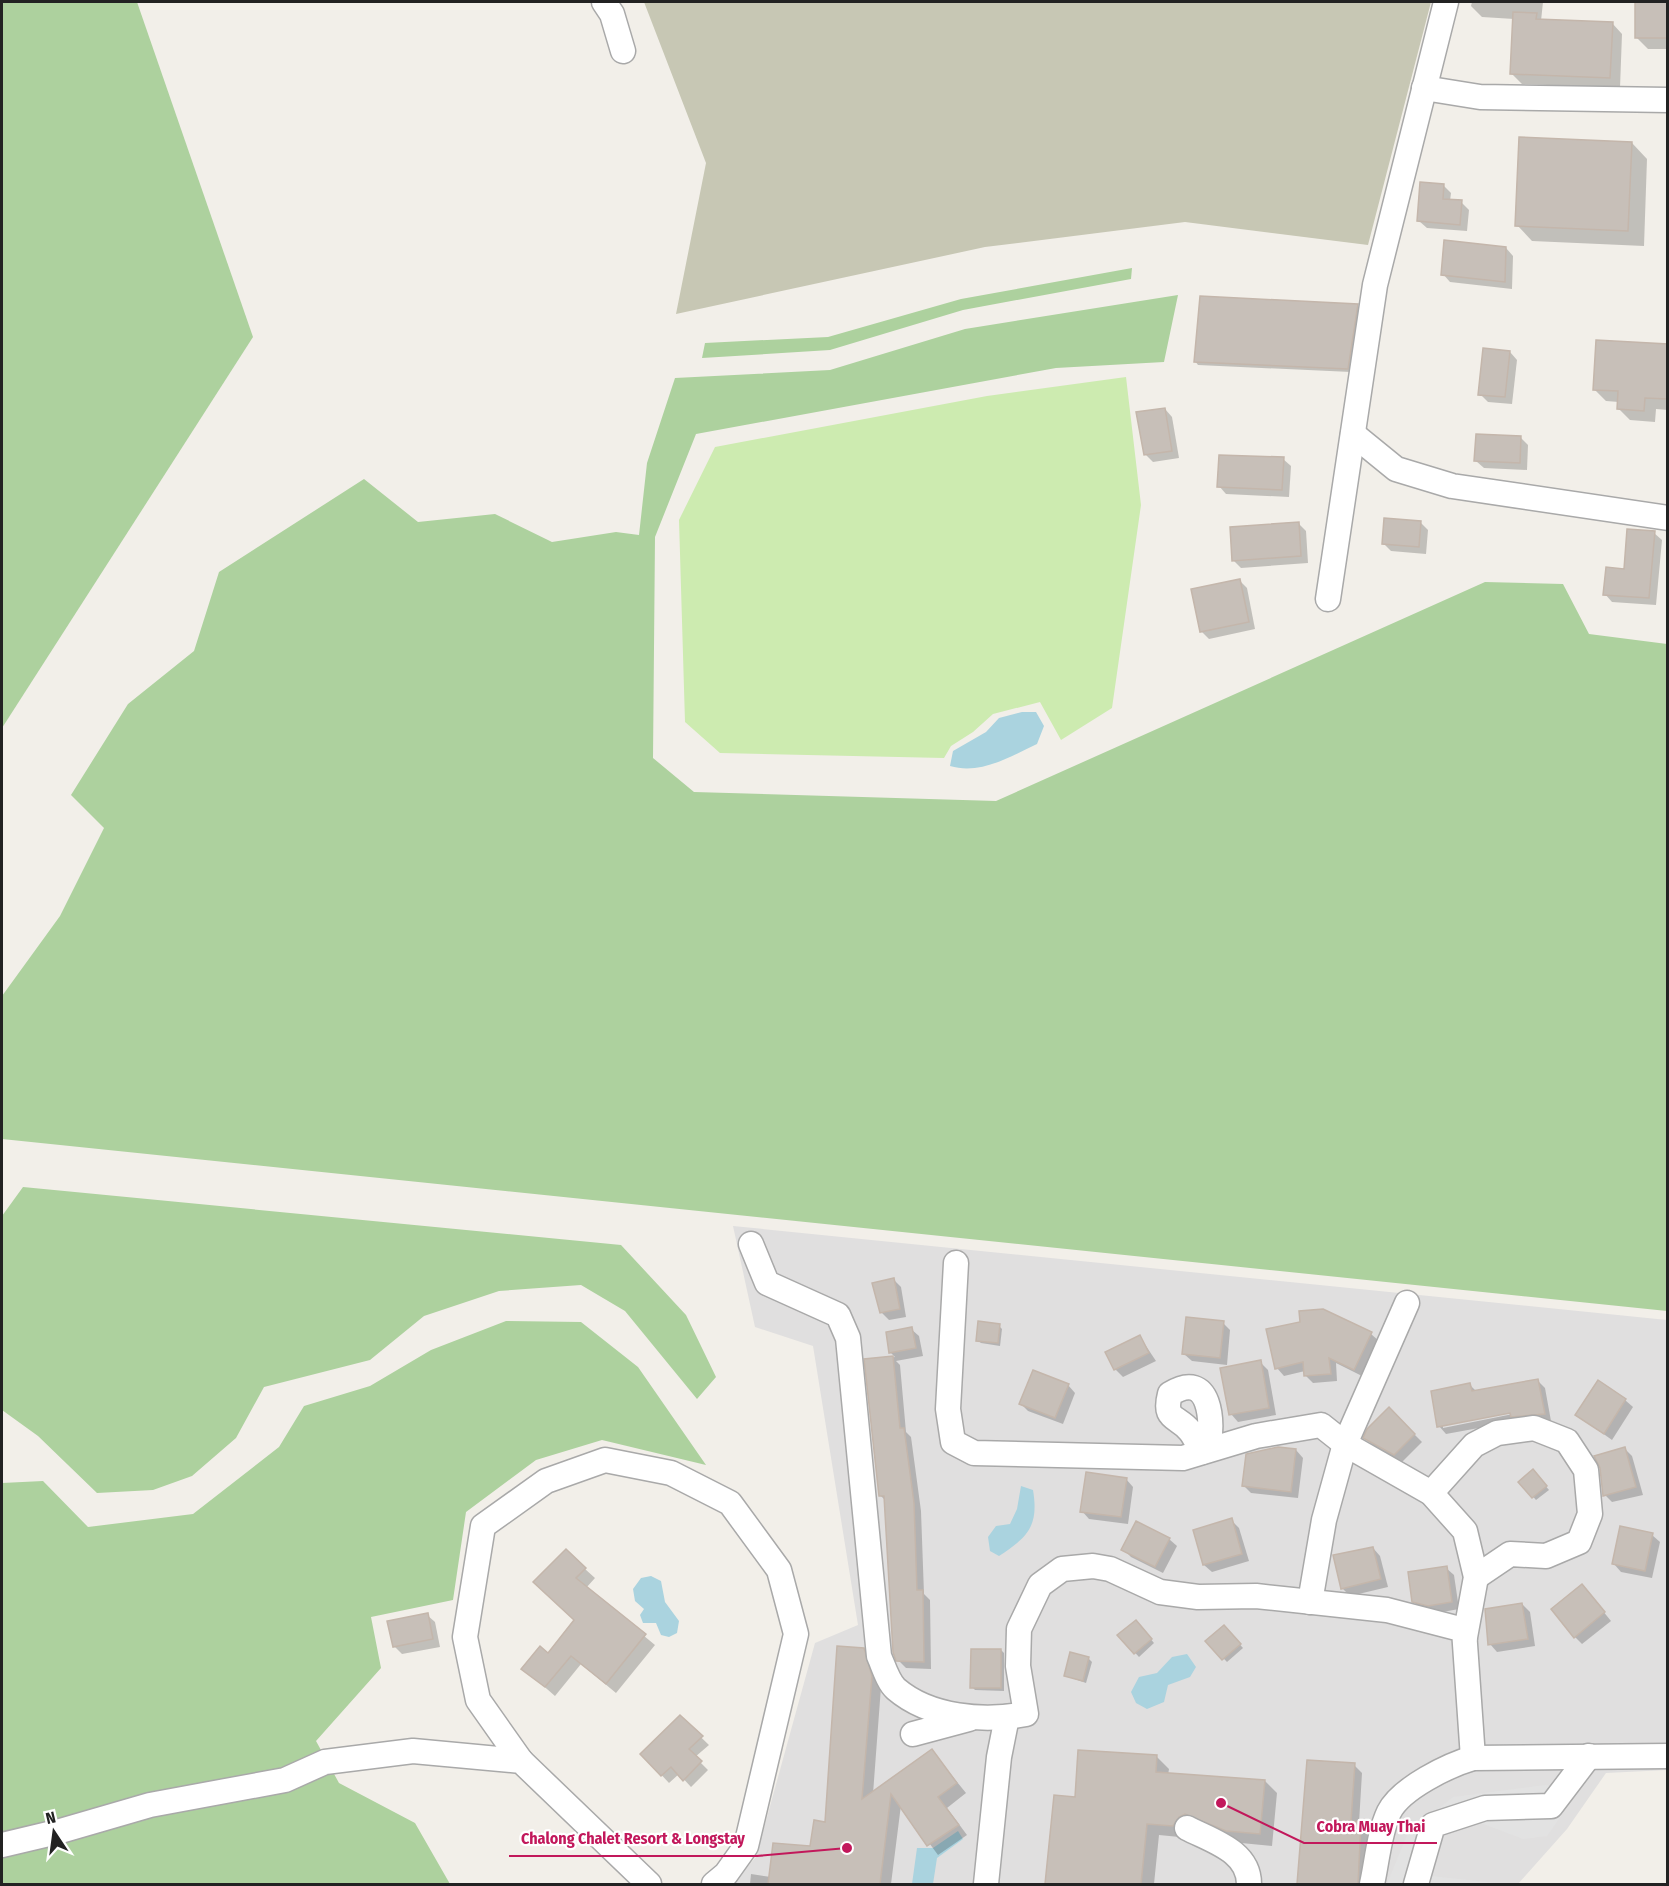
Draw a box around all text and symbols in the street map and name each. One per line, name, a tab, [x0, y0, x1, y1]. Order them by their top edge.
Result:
north arrow	[24, 1802, 84, 1862]
text: N	[44, 1808, 58, 1828]
callout: Cobra Muay Thai	[1304, 1809, 1437, 1843]
text: Cobra Muay Thai	[1317, 1817, 1425, 1836]
callout: Chalong Chalet Resort & Longstay	[509, 1822, 757, 1856]
text: Chalong Chalet Resort & Longstay	[521, 1829, 745, 1848]

